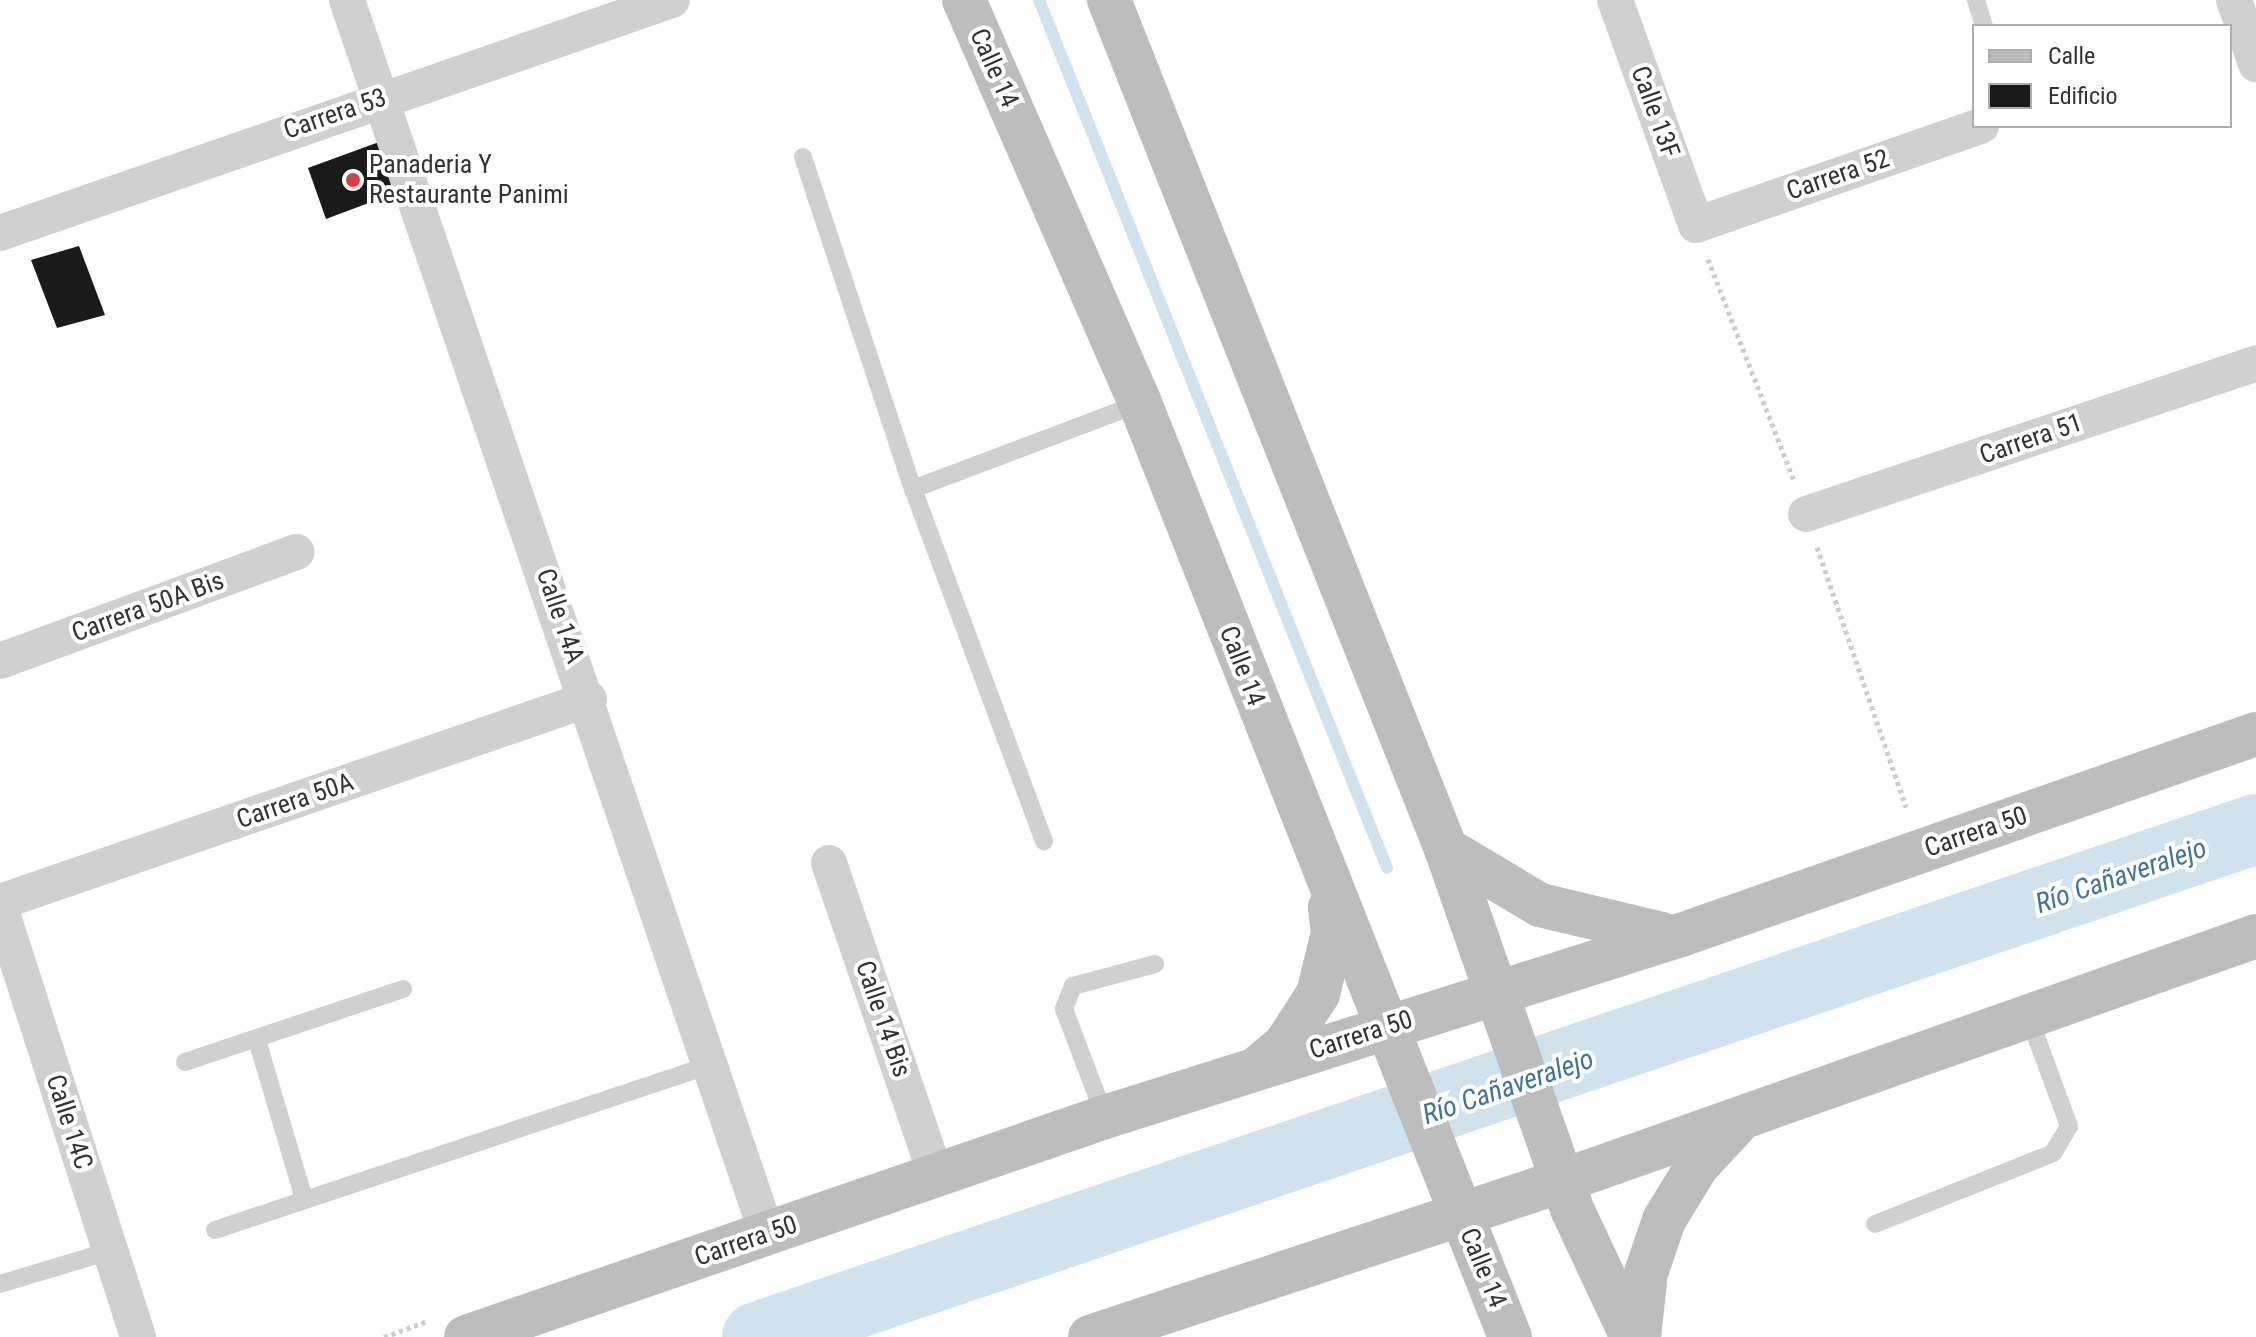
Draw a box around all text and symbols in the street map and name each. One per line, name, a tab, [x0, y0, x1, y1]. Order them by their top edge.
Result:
street label: Calle 14	[963, 24, 1025, 112]
legend	[1972, 24, 2232, 128]
text: Calle	[2048, 42, 2095, 70]
street label: Calle 13F	[1624, 62, 1686, 162]
street label: Carrera 53	[280, 82, 390, 146]
text: Edificio	[2048, 82, 2118, 110]
street label: Carrera 52	[1783, 143, 1893, 207]
place label: Panaderia Y Restaurante Panimi	[369, 149, 569, 210]
marker: Panaderia Y Restaurante Panimi	[344, 171, 362, 189]
street label: Carrera 51	[1976, 407, 2086, 471]
street label: Carrera 50A Bis	[68, 565, 228, 649]
street label: Calle 14A	[529, 565, 591, 667]
street label: Calle 14	[1213, 622, 1271, 710]
street label: Carrera 50A	[232, 766, 358, 836]
street label: Carrera 50	[1921, 800, 2031, 864]
water label: Río Cañaveralejo	[2031, 831, 2211, 921]
street label: Calle 14 Bis	[849, 957, 917, 1081]
street label: Carrera 50	[1306, 1004, 1416, 1066]
water label: Río Cañaveralejo	[1418, 1042, 1598, 1132]
street label: Calle 14C	[39, 1071, 99, 1173]
street label: Carrera 50	[691, 1209, 801, 1273]
street label: Calle 14	[1453, 1224, 1513, 1312]

